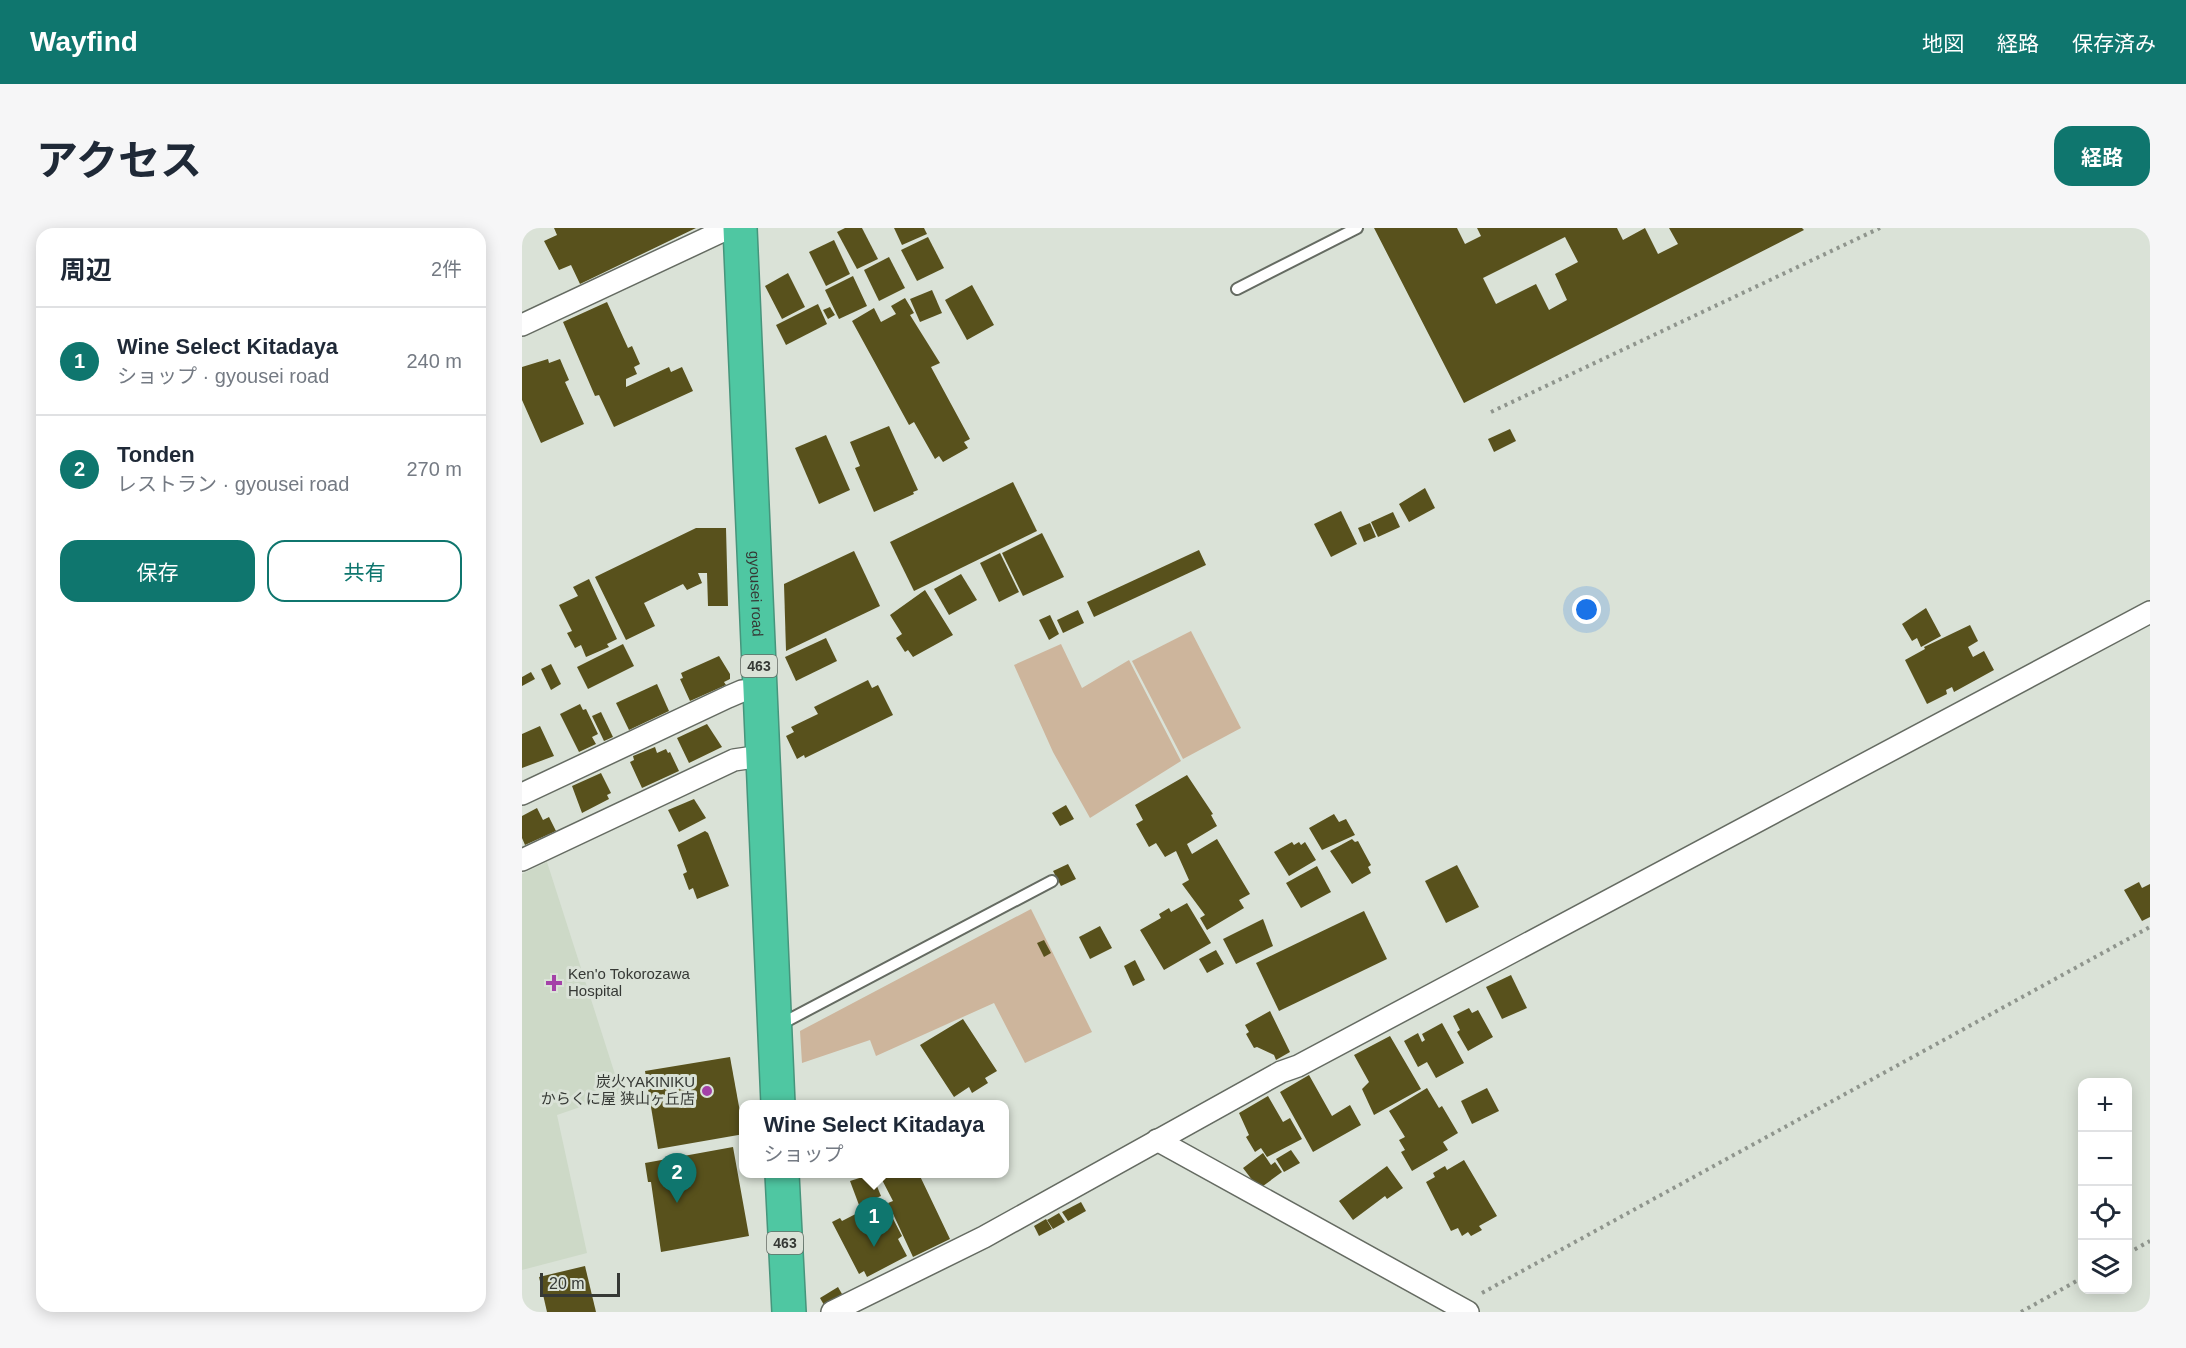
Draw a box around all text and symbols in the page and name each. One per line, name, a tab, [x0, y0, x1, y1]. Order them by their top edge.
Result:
text: Wayfind	[30, 26, 138, 57]
text: 地図	[1922, 32, 1964, 55]
text: 経路	[1997, 32, 2039, 55]
text: 保存済み	[2072, 32, 2156, 55]
button: 経路	[2054, 126, 2150, 186]
text: アクセス	[36, 137, 202, 184]
text: 周辺	[60, 255, 112, 285]
text: 2件	[431, 258, 462, 280]
text: Wine Select Kitadaya	[117, 334, 338, 359]
text: 1	[74, 350, 85, 372]
text: 240 m	[406, 350, 462, 372]
text: ショップ · gyousei road	[117, 365, 329, 387]
text: Tonden	[117, 442, 195, 467]
text: 2	[74, 458, 85, 480]
text: 270 m	[406, 458, 462, 480]
text: レストラン · gyousei road	[117, 473, 349, 495]
button: 保存	[60, 540, 255, 602]
button: 共有	[267, 540, 462, 602]
street label: gyousei road	[746, 550, 767, 637]
your location	[1572, 595, 1601, 624]
road number: 463	[741, 655, 777, 677]
place label: Ken'o Tokorozawa Hospital	[568, 965, 690, 999]
marker: Ken'o Tokorozawa Hospital	[545, 974, 563, 992]
place label: 炭火YAKINIKU からくに屋 狭山ヶ丘店	[541, 1073, 695, 1107]
map controls	[2078, 1078, 2132, 1294]
button: +	[2078, 1078, 2132, 1132]
marker: 炭火YAKINIKU からくに屋 狭山ヶ丘店	[700, 1084, 714, 1098]
popup	[739, 1100, 1009, 1178]
text: Wine Select Kitadaya	[763, 1112, 985, 1137]
button: −	[2078, 1132, 2132, 1186]
text: ショップ	[763, 1143, 843, 1165]
pin: 2	[658, 1154, 696, 1203]
button: locate	[2078, 1186, 2132, 1240]
pin: 1	[854, 1198, 894, 1247]
road number: 463	[767, 1232, 803, 1254]
button: layers	[2078, 1240, 2132, 1294]
scale bar	[540, 1270, 620, 1298]
text: 20 m	[549, 1275, 585, 1292]

